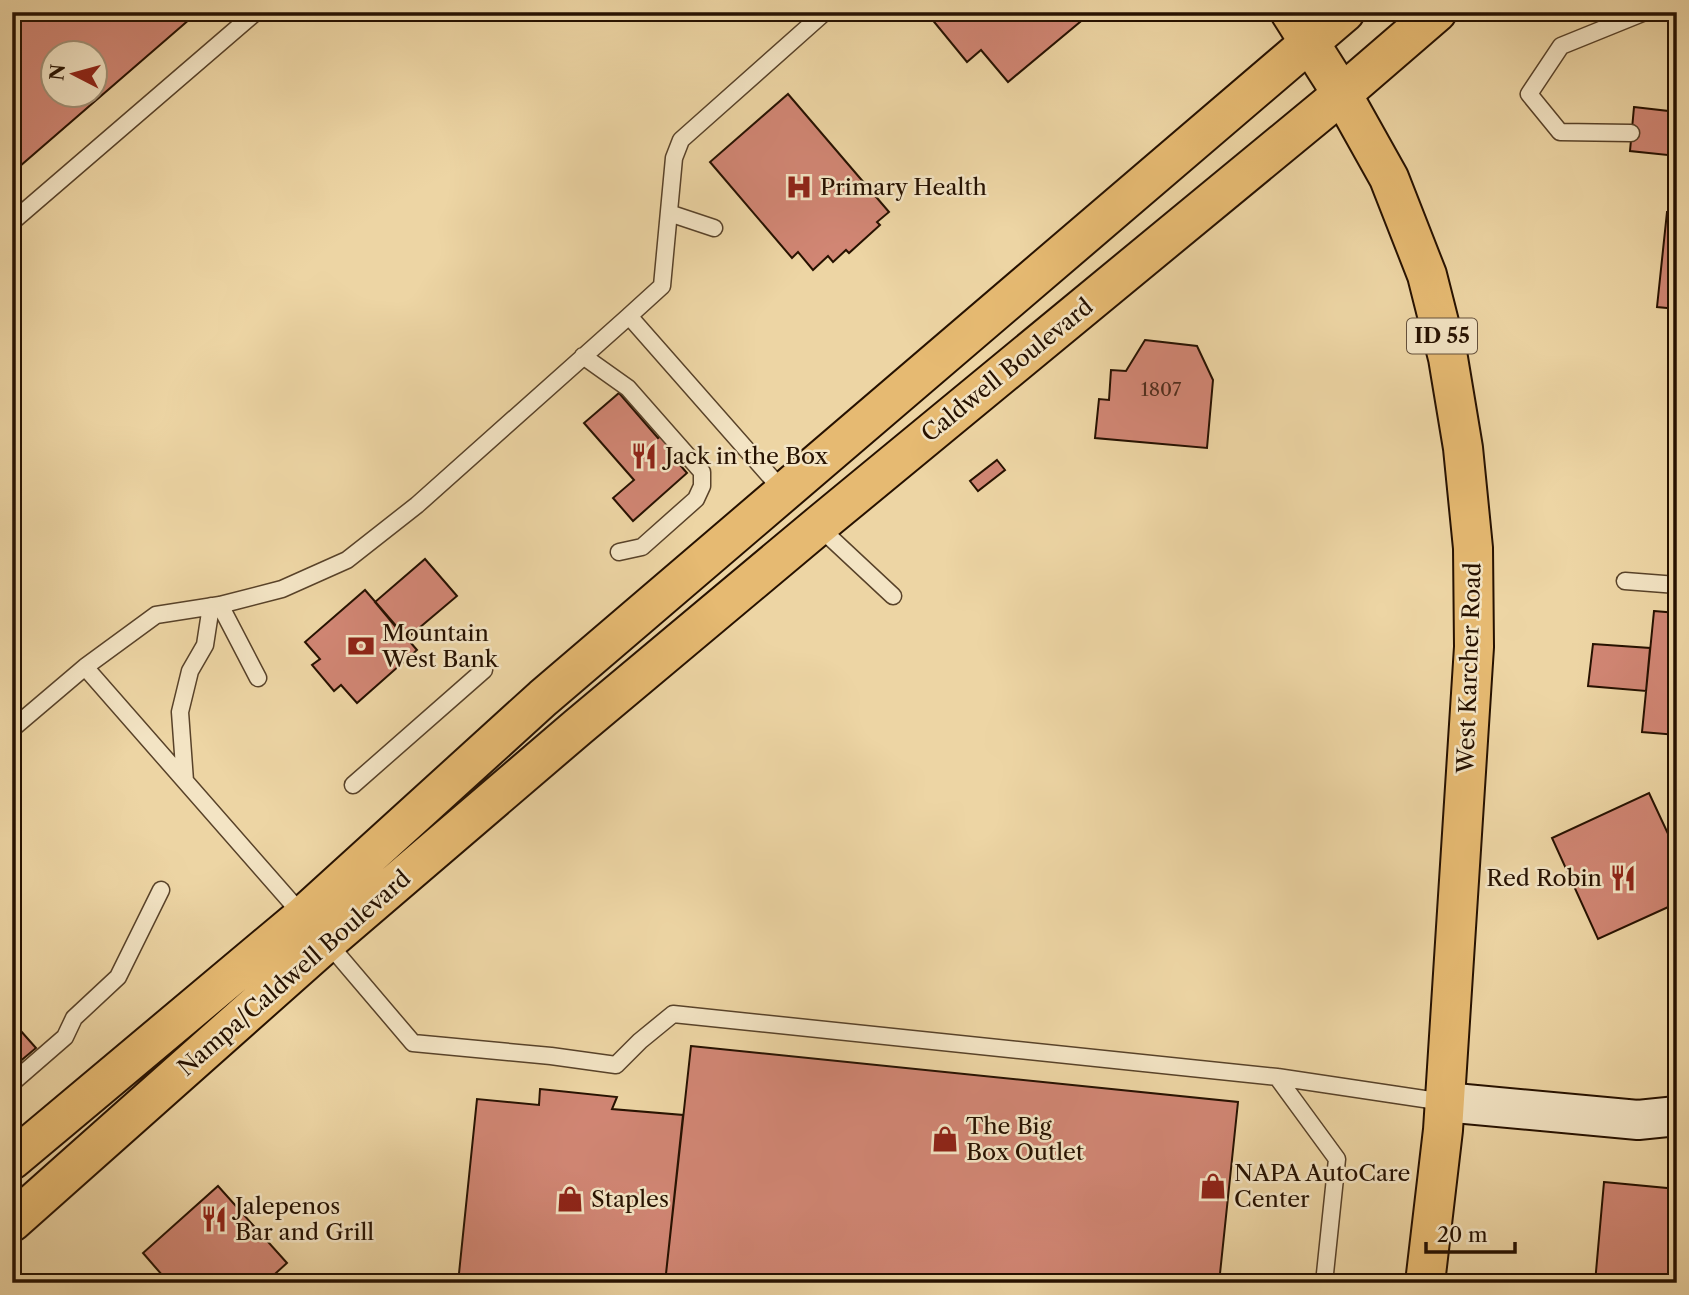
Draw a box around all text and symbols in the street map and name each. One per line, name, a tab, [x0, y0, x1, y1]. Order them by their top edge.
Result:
north arrow	[38, 38, 108, 108]
text: N	[45, 63, 70, 82]
hospital icon: Primary Health	[784, 172, 814, 202]
place label: Primary Health	[820, 173, 987, 201]
street label: Caldwell Boulevard	[916, 292, 1098, 448]
road number: ID 55	[1407, 318, 1477, 354]
house number: 1807	[1141, 378, 1182, 401]
restaurant icon: Jack in the Box	[629, 441, 659, 471]
place label: Jack in the Box	[662, 442, 829, 470]
street label: West Karcher Road	[1451, 562, 1487, 775]
place label: Mountain West Bank	[381, 619, 500, 673]
bank icon: Mountain West Bank	[346, 631, 376, 661]
restaurant icon: Red Robin	[1608, 863, 1638, 893]
street label: Nampa/Caldwell Boulevard	[172, 864, 416, 1082]
place label: Red Robin	[1486, 864, 1602, 892]
place label: The Big Box Outlet	[966, 1112, 1084, 1166]
shop icon: The Big Box Outlet	[930, 1124, 960, 1154]
place label: NAPA AutoCare Center	[1234, 1159, 1410, 1213]
shop icon: NAPA AutoCare Center	[1198, 1171, 1228, 1201]
shop icon: Staples	[555, 1184, 585, 1214]
place label: Staples	[591, 1185, 669, 1213]
place label: Jalepenos Bar and Grill	[232, 1192, 374, 1246]
restaurant icon: Jalepenos Bar and Grill	[199, 1204, 229, 1234]
scale bar	[1426, 1211, 1516, 1255]
text: 20 m	[1437, 1222, 1488, 1247]

